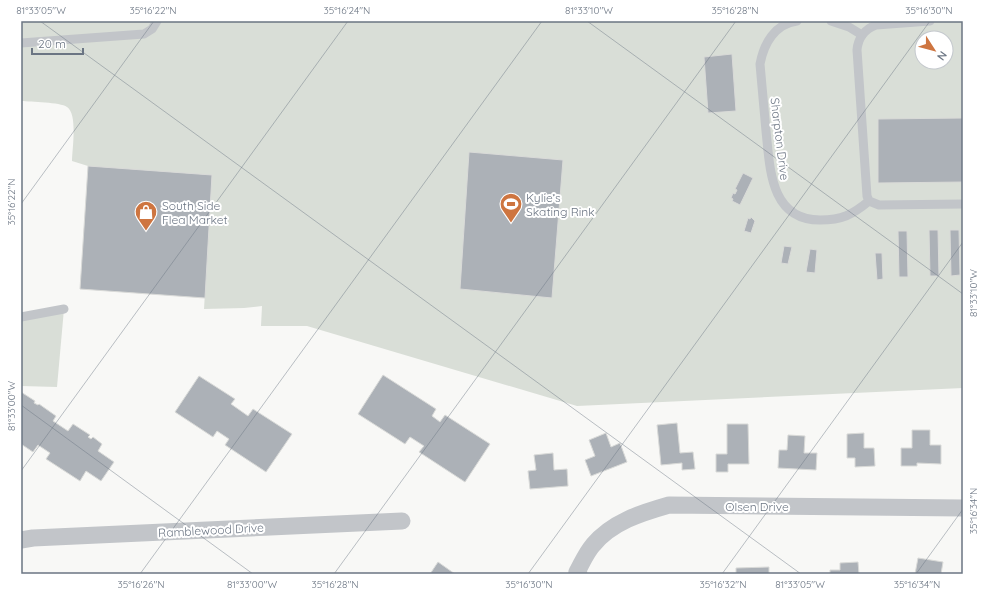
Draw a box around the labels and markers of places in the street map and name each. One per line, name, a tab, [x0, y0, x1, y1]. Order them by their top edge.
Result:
place label: Kylie’s Skating Rink	[526, 190, 595, 219]
sports icon: Kylie’s Skating Rink	[498, 191, 524, 224]
place label: South Side Flea Market	[162, 198, 228, 227]
shop icon: South Side Flea Market	[133, 199, 159, 232]

